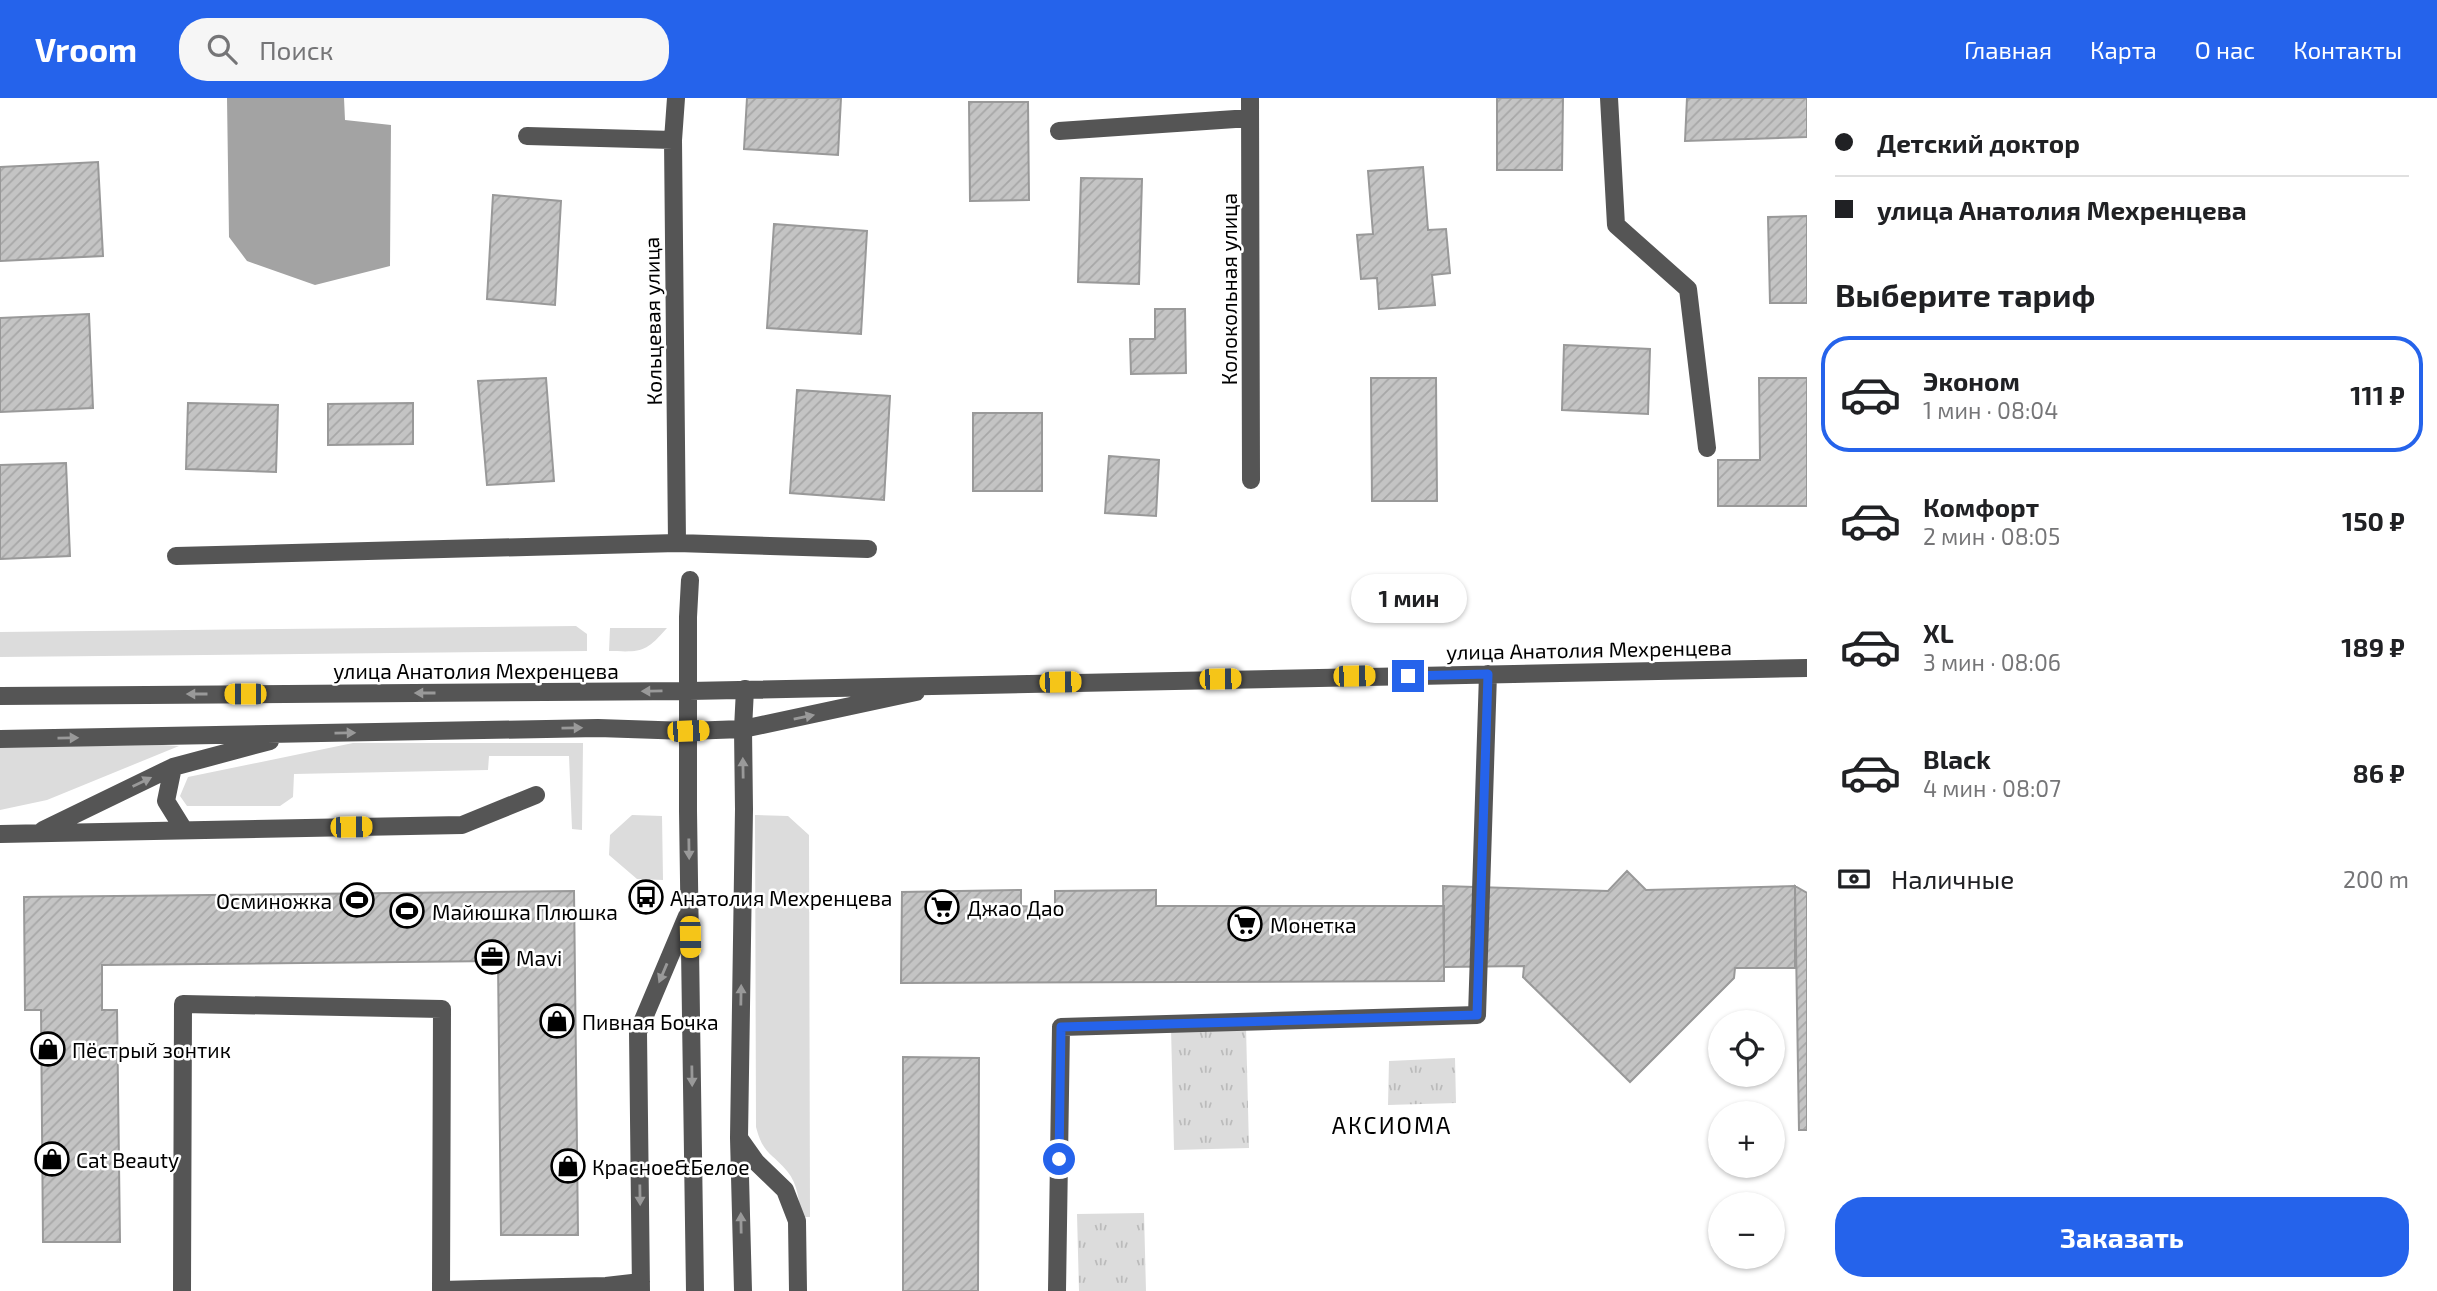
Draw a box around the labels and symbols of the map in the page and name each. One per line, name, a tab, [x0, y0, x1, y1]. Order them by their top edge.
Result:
street label: Колокольная улица	[1216, 193, 1242, 385]
street label: Кольцевая улица	[638, 236, 667, 406]
callout: 1 мин	[1350, 574, 1466, 624]
street label: улица Анатолия Мехренцева	[1446, 634, 1732, 665]
street label: улица Анатолия Мехренцева	[333, 658, 619, 684]
route end	[1392, 660, 1424, 692]
car	[1333, 665, 1376, 687]
car	[1199, 668, 1242, 690]
car	[1039, 671, 1082, 693]
car	[225, 684, 267, 705]
one-way arrow	[641, 685, 663, 697]
one-way arrow	[414, 687, 436, 699]
one-way arrow	[186, 689, 208, 700]
one-way arrow	[793, 711, 815, 722]
car	[667, 720, 710, 742]
one-way arrow	[561, 723, 583, 734]
one-way arrow	[334, 728, 356, 739]
one-way arrow	[57, 732, 79, 743]
one-way arrow	[737, 757, 749, 779]
one-way arrow	[132, 776, 152, 787]
car	[330, 816, 373, 838]
one-way arrow	[683, 838, 694, 860]
bus stop icon: Анатолия Мехренцева	[627, 878, 665, 916]
sports icon: Осминожка	[338, 881, 376, 919]
place label: Анатолия Мехренцева	[670, 885, 892, 910]
place label: Осминожка	[216, 888, 332, 913]
supermarket icon: Джао Дао	[923, 888, 961, 926]
sports icon: Майюшка Плюшка	[388, 892, 426, 930]
place label: Джао Дао	[967, 895, 1065, 920]
place label: Майюшка Плюшка	[432, 899, 618, 924]
supermarket icon: Монетка	[1226, 905, 1264, 943]
place label: Монетка	[1270, 912, 1357, 937]
car	[680, 916, 701, 958]
office icon: Mavi	[473, 938, 511, 976]
place label: Mavi	[516, 945, 562, 970]
one-way arrow	[657, 962, 668, 983]
one-way arrow	[735, 984, 747, 1006]
shop icon: Пивная Бочка	[538, 1002, 576, 1040]
place label: Пивная Бочка	[582, 1009, 719, 1034]
shop icon: Пёстрый зонтик	[29, 1030, 67, 1068]
place label: Пёстрый зонтик	[72, 1037, 231, 1062]
one-way arrow	[686, 1065, 698, 1087]
district label: АКСИОМА	[1332, 1111, 1452, 1139]
shop icon: Cat Beauty	[33, 1140, 71, 1178]
route start	[1043, 1143, 1075, 1175]
place label: Cat Beauty	[76, 1147, 179, 1172]
shop icon: Красное&Белое	[549, 1147, 587, 1185]
place label: Красное&Белое	[592, 1154, 750, 1179]
one-way arrow	[634, 1184, 646, 1206]
one-way arrow	[736, 1212, 747, 1234]

